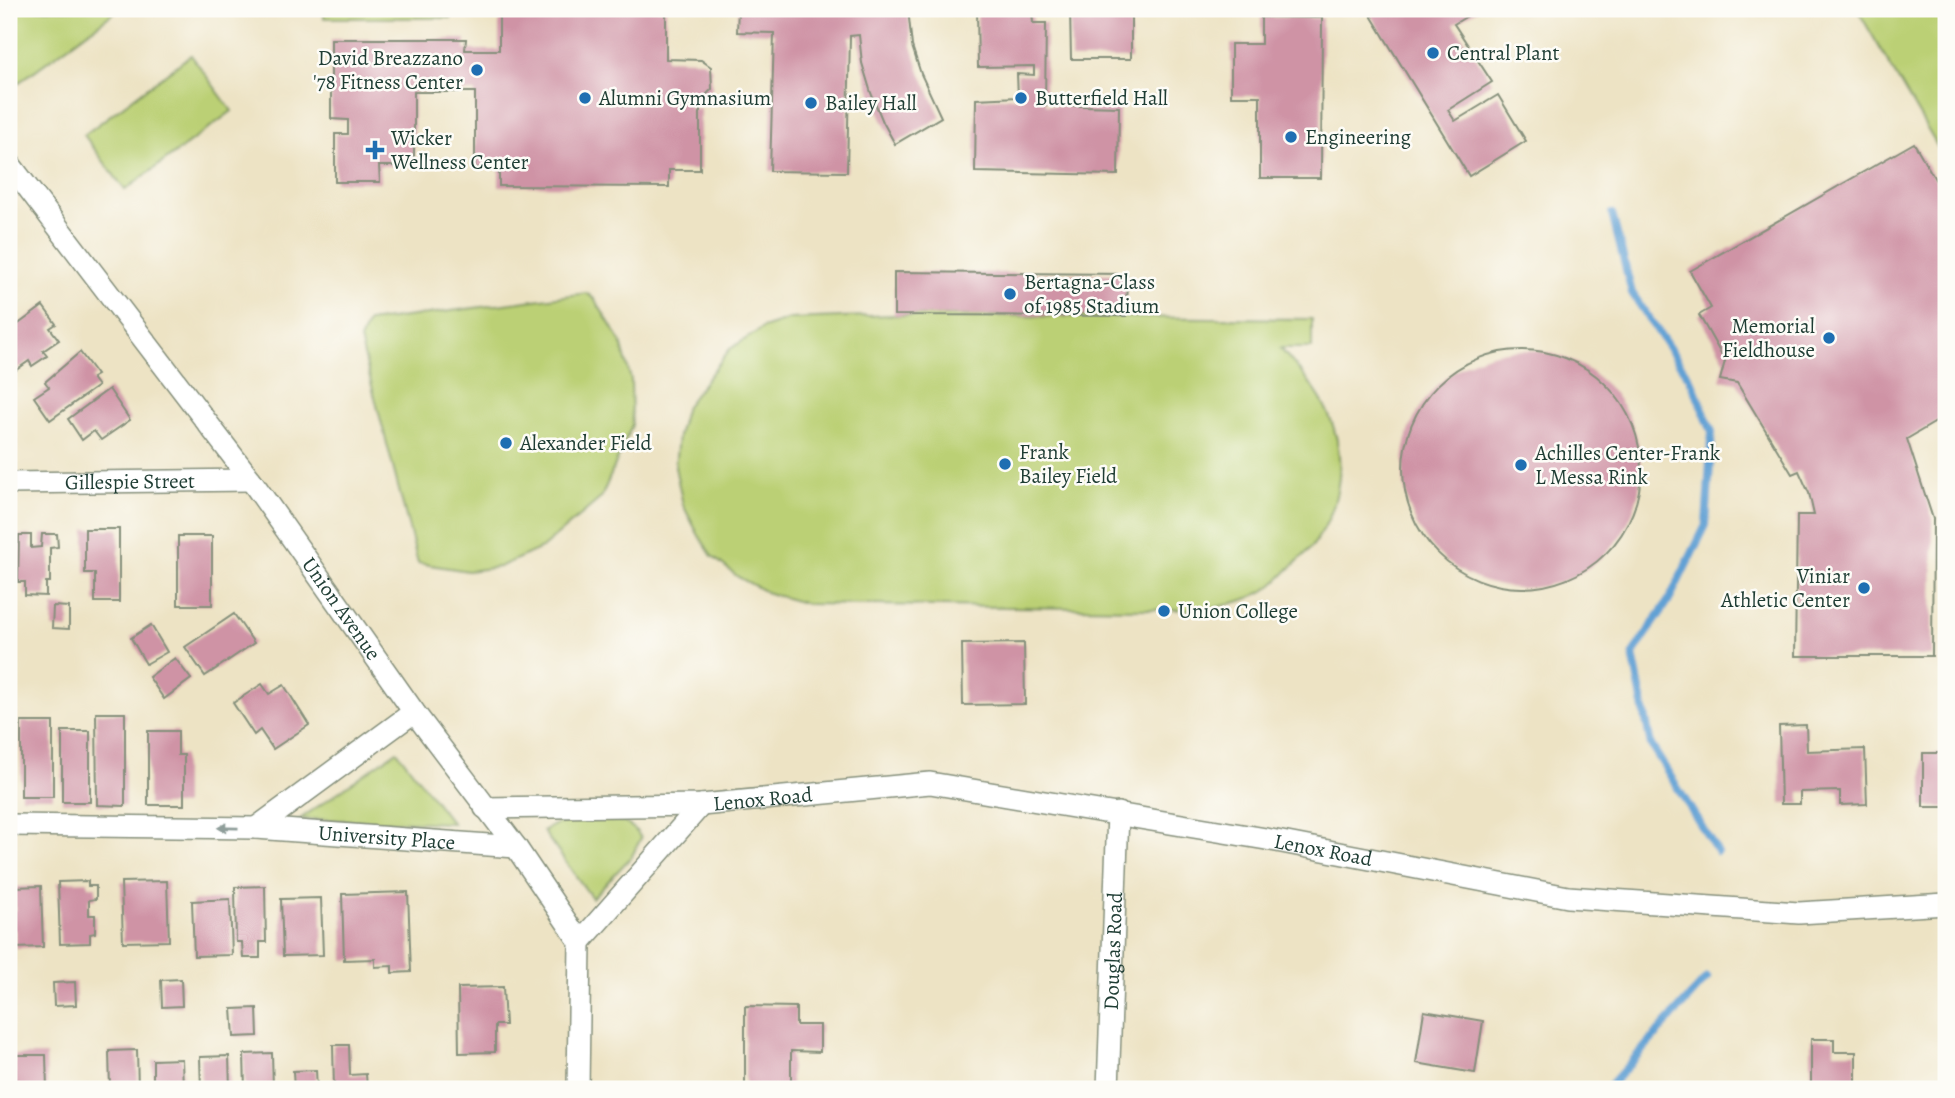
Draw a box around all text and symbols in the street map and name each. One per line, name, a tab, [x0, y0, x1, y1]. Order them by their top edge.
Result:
place label: Central Plant	[1447, 39, 1559, 67]
place label: David Breazzano '78 Fitness Center	[313, 44, 463, 96]
marker: Central Plant	[1425, 45, 1441, 61]
marker: David Breazzano '78 Fitness Center	[469, 62, 485, 78]
place label: Alumni Gymnasium	[598, 84, 771, 112]
place label: Butterfield Hall	[1035, 84, 1168, 112]
place label: Bailey Hall	[825, 89, 917, 117]
marker: Alumni Gymnasium	[577, 90, 593, 106]
marker: Butterfield Hall	[1013, 90, 1029, 106]
marker: Bailey Hall	[803, 95, 819, 111]
place label: Engineering	[1305, 123, 1412, 151]
place label: Wicker Wellness Center	[390, 124, 529, 176]
marker: Engineering	[1283, 129, 1299, 145]
marker: Wicker Wellness Center	[365, 140, 385, 160]
place label: Bertagna-Class of 1985 Stadium	[1024, 268, 1160, 320]
marker: Bertagna-Class of 1985 Stadium	[1002, 286, 1018, 302]
place label: Memorial Fieldhouse	[1722, 312, 1815, 364]
marker: Memorial Fieldhouse	[1821, 330, 1837, 346]
place label: Alexander Field	[519, 429, 652, 457]
marker: Alexander Field	[498, 435, 514, 451]
place label: Frank Bailey Field	[1019, 438, 1118, 490]
place label: Achilles Center-Frank L Messa Rink	[1534, 439, 1721, 491]
marker: Frank Bailey Field	[997, 456, 1013, 472]
marker: Achilles Center-Frank L Messa Rink	[1513, 457, 1529, 473]
street label: Gillespie Street	[65, 467, 195, 496]
street label: Union Avenue	[295, 551, 387, 666]
place label: Viniar Athletic Center	[1720, 562, 1850, 614]
marker: Viniar Athletic Center	[1856, 580, 1872, 596]
place label: Union College	[1178, 597, 1298, 625]
marker: Union College	[1156, 603, 1172, 619]
street label: Lenox Road	[712, 780, 814, 818]
street label: University Place	[317, 819, 456, 857]
one-way arrow	[217, 822, 239, 833]
street label: Lenox Road	[1272, 827, 1375, 873]
street label: Douglas Road	[1097, 891, 1129, 1011]

